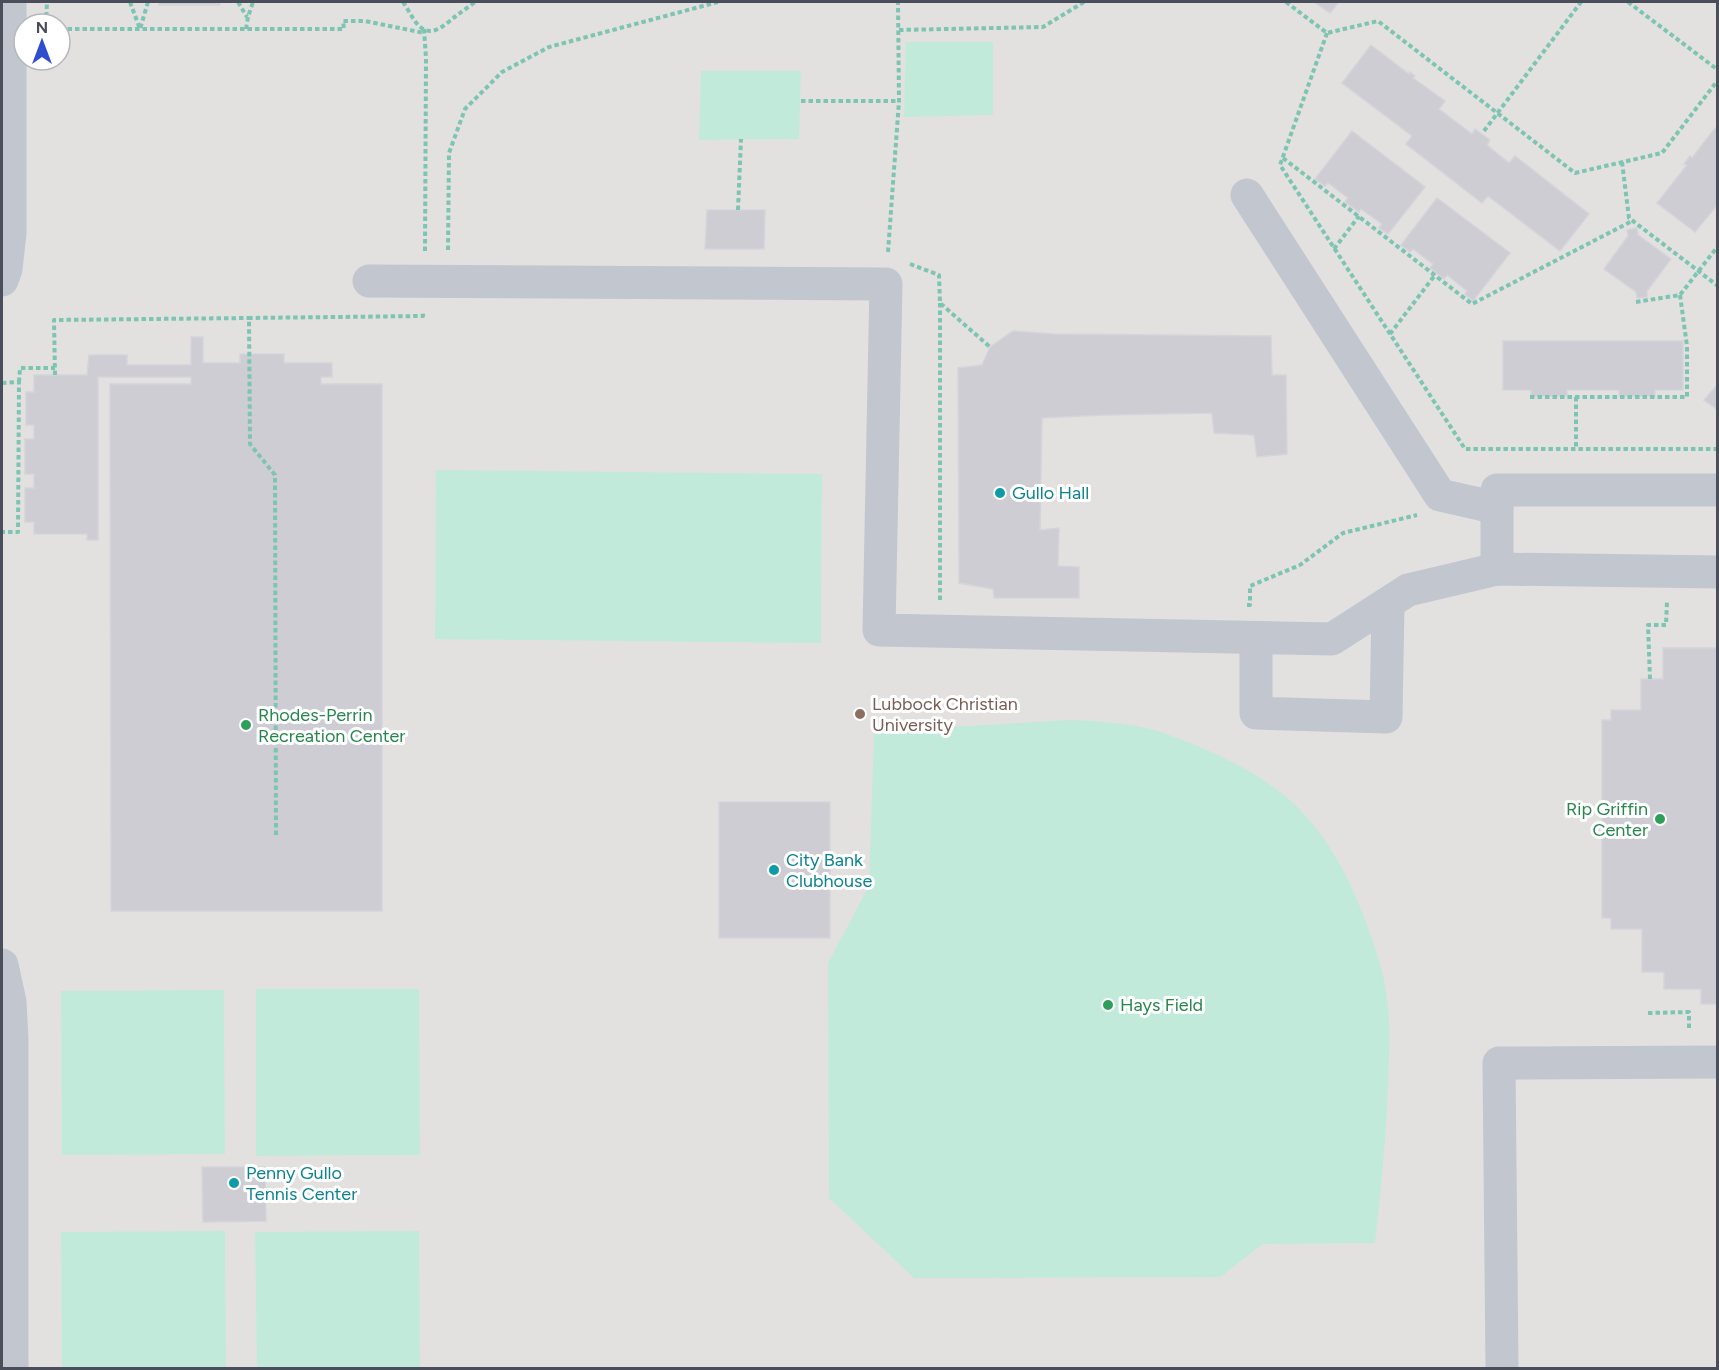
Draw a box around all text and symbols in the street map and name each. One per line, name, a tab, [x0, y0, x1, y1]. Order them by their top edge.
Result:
north arrow	[12, 12, 72, 72]
text: N	[36, 18, 48, 37]
place label: Gullo Hall	[1012, 482, 1089, 504]
marker: Gullo Hall	[993, 486, 1007, 500]
place label: Lubbock Christian University	[872, 693, 1018, 736]
place label: Rhodes-Perrin Recreation Center	[258, 704, 405, 747]
marker: Lubbock Christian University	[853, 707, 867, 721]
marker: Rhodes-Perrin Recreation Center	[239, 718, 253, 732]
place label: Rip Griffin Center	[1566, 798, 1648, 841]
marker: Rip Griffin Center	[1653, 812, 1667, 826]
place label: City Bank Clubhouse	[786, 849, 872, 892]
marker: City Bank Clubhouse	[767, 863, 781, 877]
place label: Hays Field	[1120, 994, 1203, 1016]
marker: Hays Field	[1101, 998, 1115, 1012]
place label: Penny Gullo Tennis Center	[246, 1162, 357, 1205]
marker: Penny Gullo Tennis Center	[227, 1176, 241, 1190]

